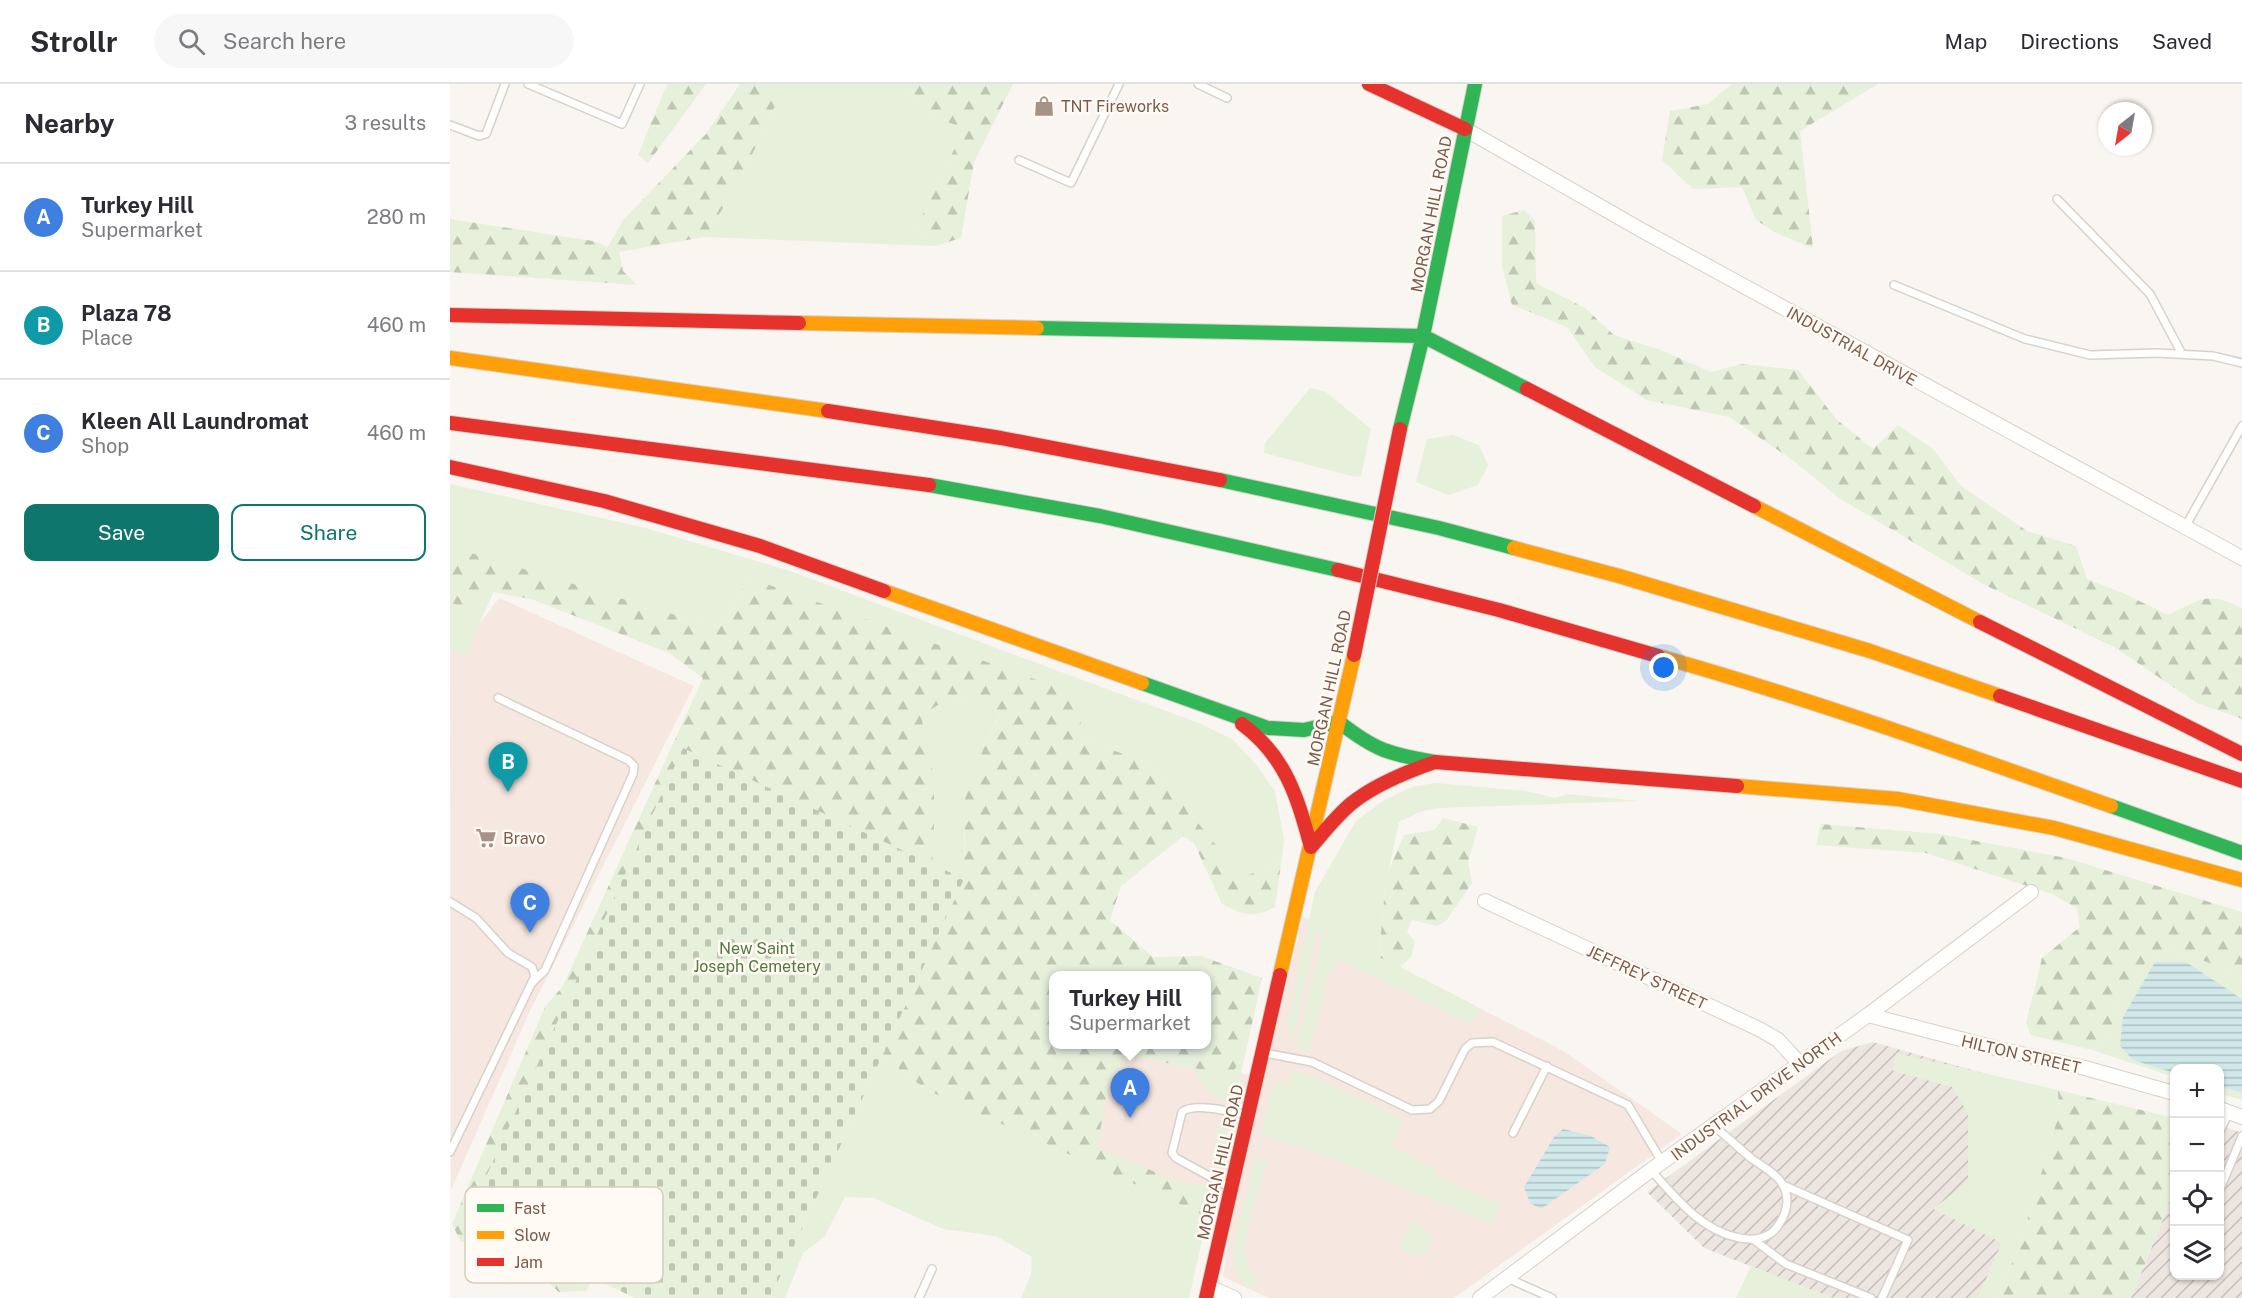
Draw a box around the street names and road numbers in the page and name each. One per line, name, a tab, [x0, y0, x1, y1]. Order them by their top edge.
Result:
street label: MORGAN HILL ROAD	[1407, 134, 1456, 294]
street label: INDUSTRIAL DRIVE	[1783, 303, 1920, 390]
street label: MORGAN HILL ROAD	[1304, 608, 1355, 768]
street label: JEFFREY STREET	[1584, 941, 1710, 1014]
street label: INDUSTRIAL DRIVE NORTH	[1667, 1028, 1845, 1165]
street label: HILTON STREET	[1959, 1031, 2083, 1078]
street label: MORGAN HILL ROAD	[1193, 1082, 1248, 1242]

